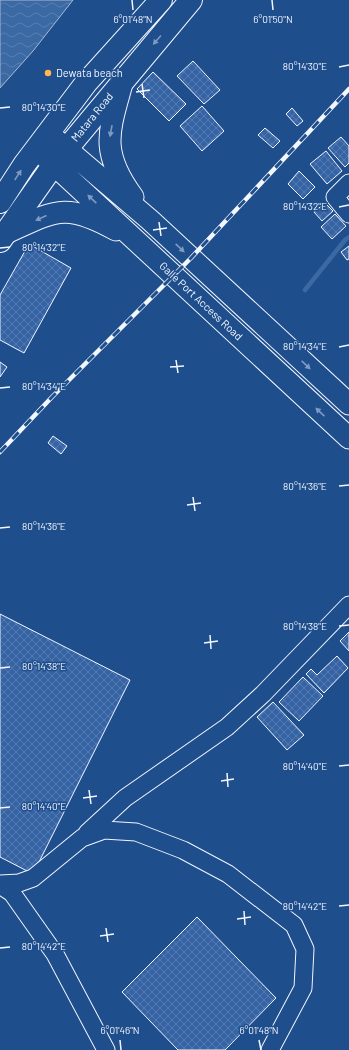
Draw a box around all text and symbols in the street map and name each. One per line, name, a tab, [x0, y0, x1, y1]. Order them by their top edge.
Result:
text: 6°01'48"N	[113, 13, 153, 25]
text: 6°01'50"N	[253, 13, 293, 25]
one-way arrow	[152, 35, 161, 45]
text: 80°14'30"E	[283, 60, 327, 72]
place label: Dewata beach	[56, 66, 123, 79]
marker: Dewata beach	[43, 68, 53, 78]
street label: Matara Road	[68, 90, 115, 144]
text: 80°14'30"E	[22, 101, 66, 113]
one-way arrow	[108, 125, 114, 137]
one-way arrow	[14, 170, 22, 180]
one-way arrow	[87, 194, 97, 204]
text: 80°14'32"E	[283, 200, 327, 212]
one-way arrow	[35, 215, 47, 221]
text: 80°14'32"E	[22, 241, 66, 253]
one-way arrow	[175, 243, 185, 253]
street label: Galle Port Access Road	[157, 259, 246, 342]
text: 80°14'34"E	[283, 340, 327, 352]
one-way arrow	[301, 360, 311, 370]
text: 80°14'34"E	[22, 380, 66, 392]
one-way arrow	[315, 407, 326, 416]
text: 80°14'36"E	[283, 480, 327, 492]
text: 80°14'36"E	[22, 520, 66, 532]
text: 80°14'38"E	[283, 620, 327, 632]
text: 80°14'38"E	[22, 660, 66, 672]
text: 80°14'40"E	[283, 760, 327, 772]
text: 80°14'40"E	[22, 800, 66, 812]
text: 80°14'42"E	[283, 900, 327, 912]
text: 80°14'42"E	[22, 940, 66, 952]
text: 6°01'46"N	[100, 1024, 140, 1036]
text: 6°01'48"N	[239, 1024, 279, 1036]

